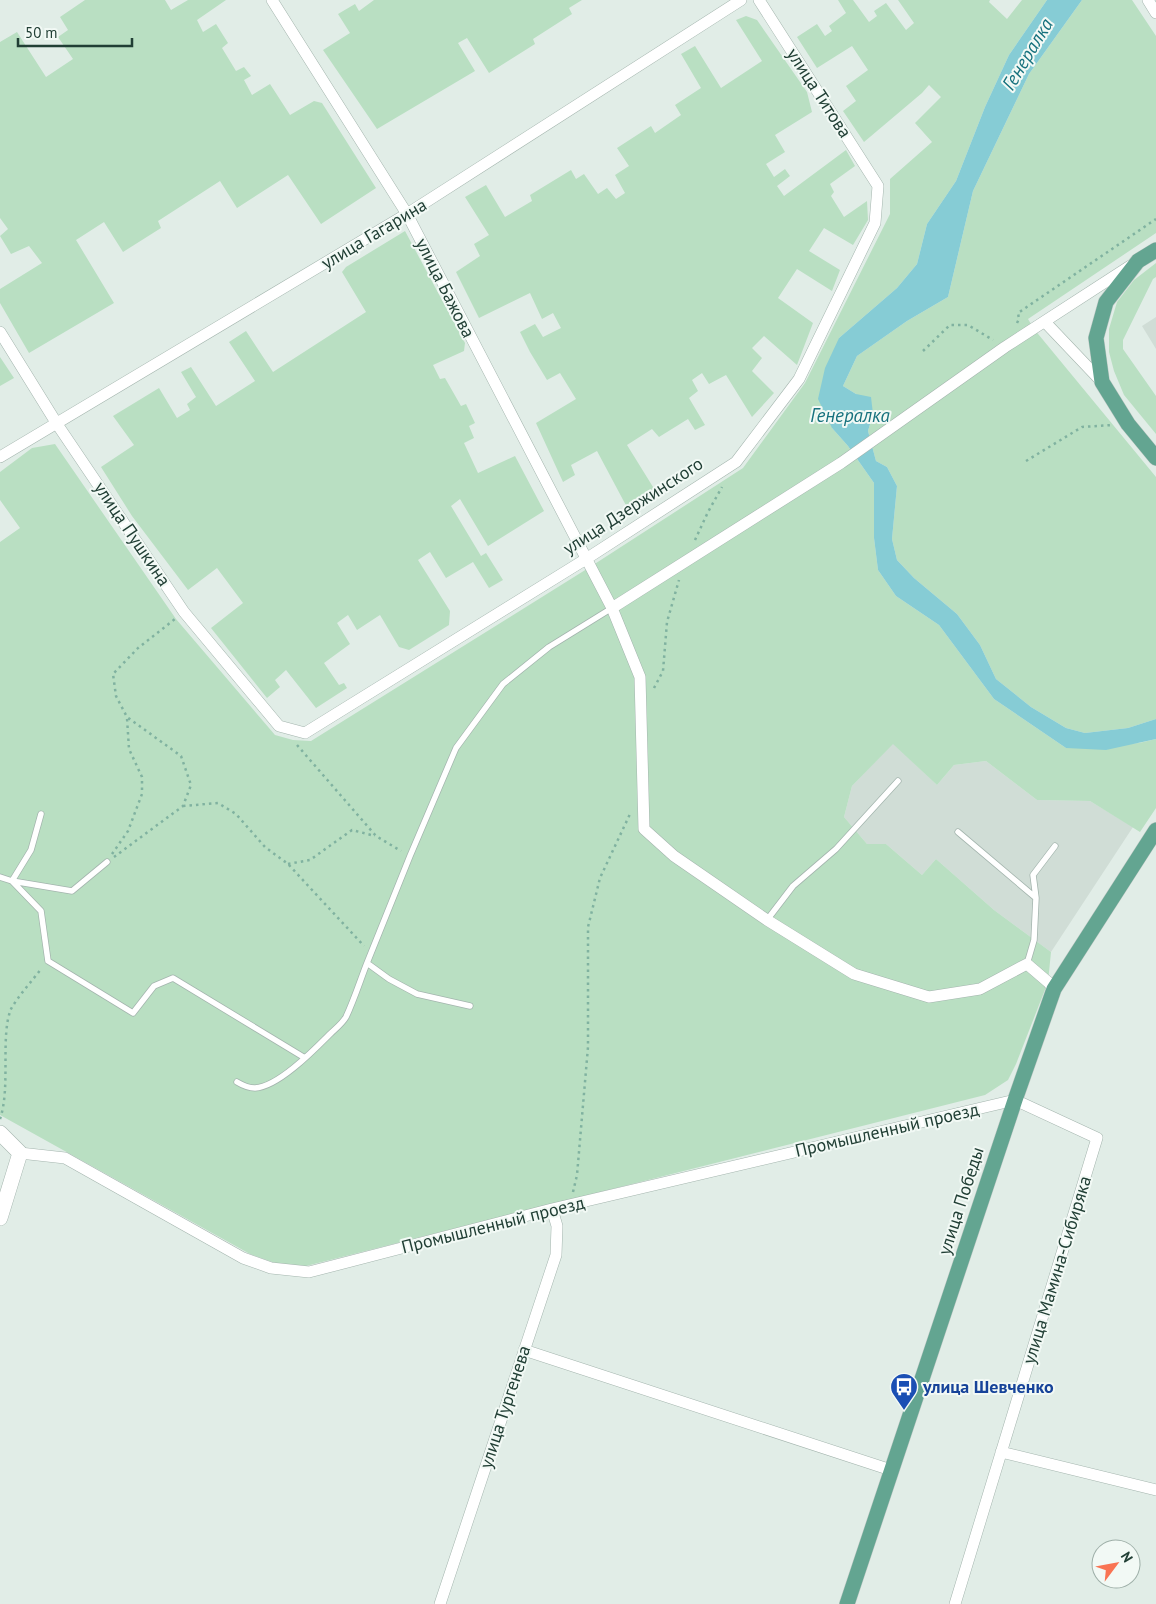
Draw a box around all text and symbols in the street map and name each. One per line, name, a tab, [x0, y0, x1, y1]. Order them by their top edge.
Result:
water label: Генералка	[996, 13, 1058, 94]
scale bar	[18, 15, 131, 47]
text: 50 m	[25, 23, 58, 42]
street label: улица Титова	[782, 44, 857, 142]
street label: улица Гагарина	[317, 193, 431, 274]
street label: улица Бажова	[411, 234, 480, 341]
water label: Генералка	[810, 403, 890, 427]
street label: улица Дзержинского	[558, 452, 707, 559]
street label: улица Пушкина	[89, 477, 176, 590]
street label: Промышленный проезд	[793, 1097, 981, 1162]
street label: улица Победы	[932, 1144, 989, 1258]
street label: улица Мамина-Сибиряка	[1017, 1173, 1096, 1367]
street label: Промышленный проезд	[399, 1191, 587, 1258]
street label: улица Тургенева	[474, 1342, 535, 1471]
bus stop icon: улица Шевченко	[889, 1372, 919, 1411]
place label: улица Шевченко	[922, 1375, 1054, 1398]
north arrow	[1091, 1539, 1141, 1589]
text: N	[1117, 1548, 1137, 1566]

